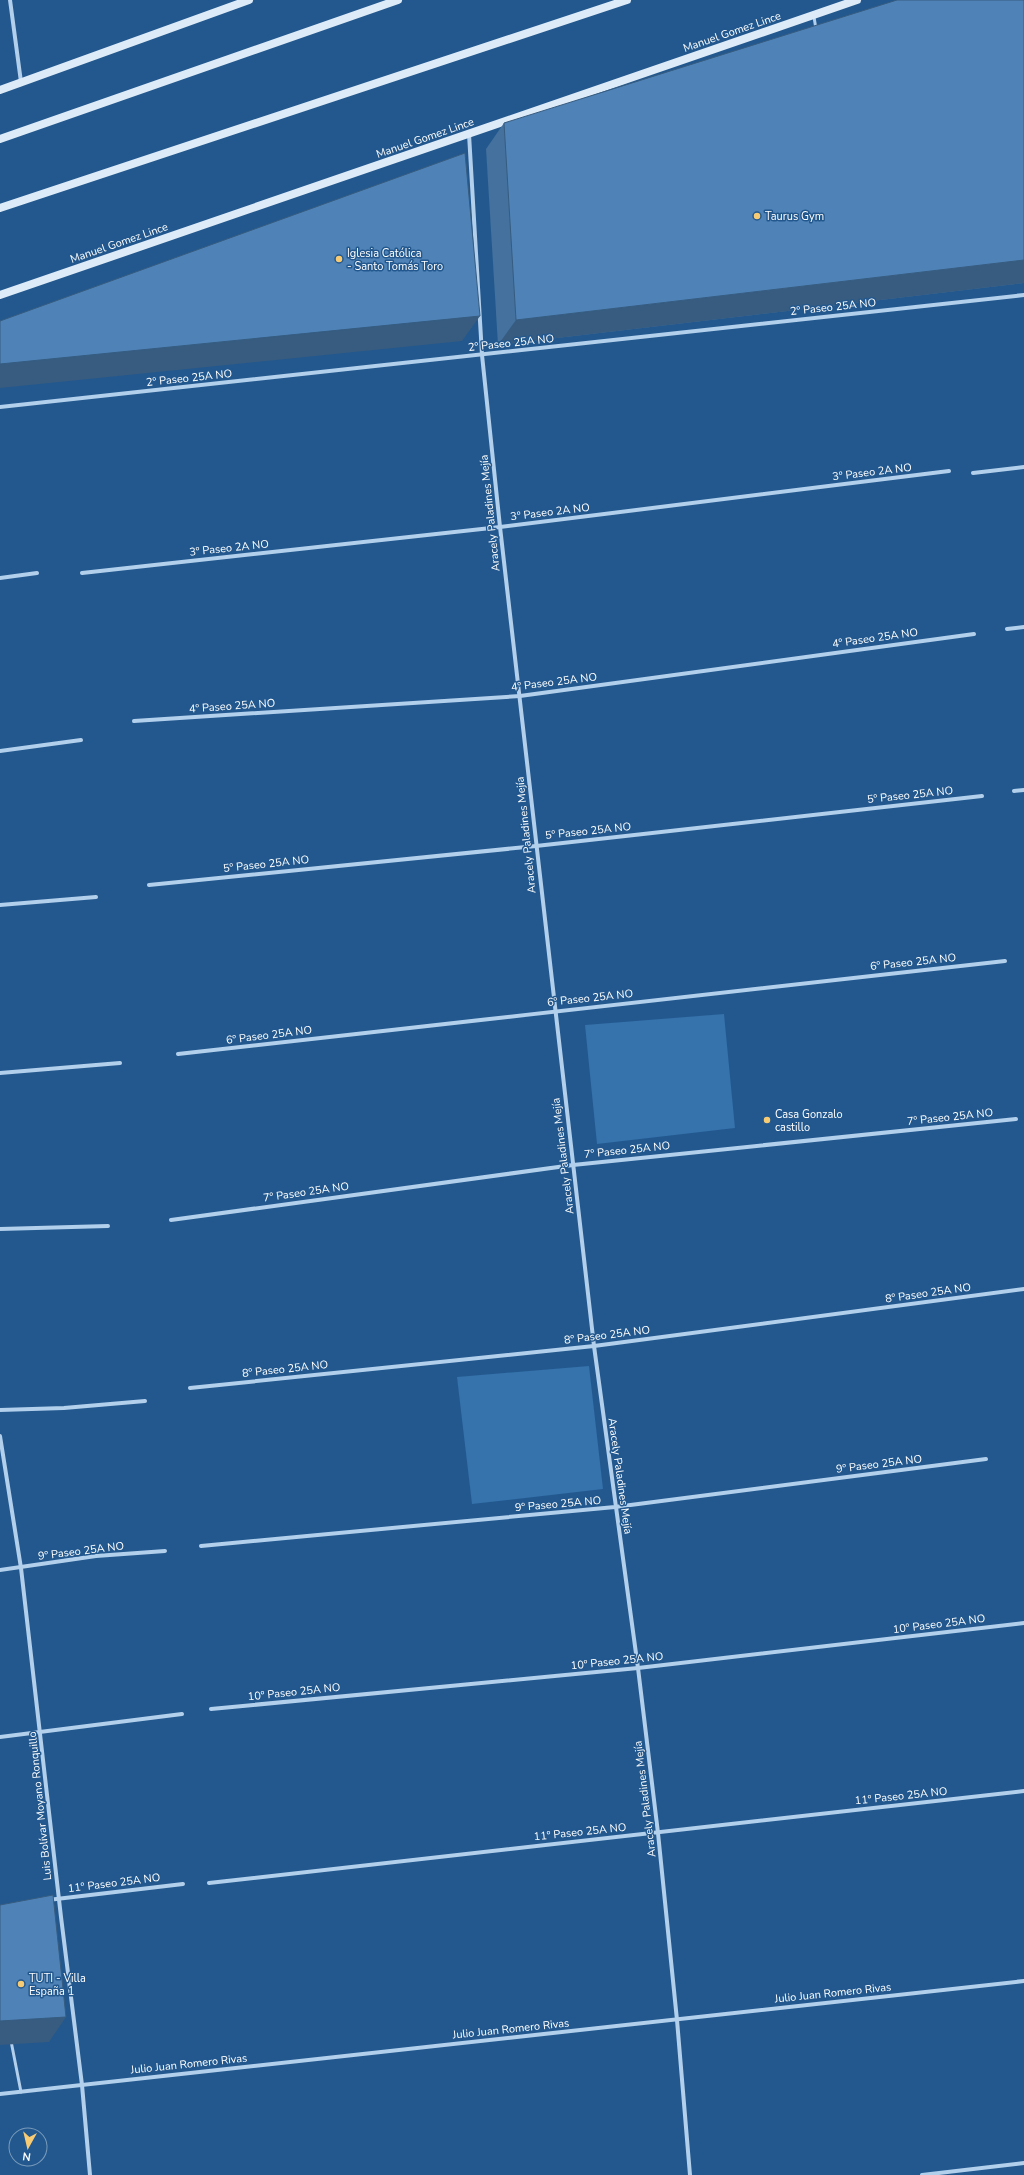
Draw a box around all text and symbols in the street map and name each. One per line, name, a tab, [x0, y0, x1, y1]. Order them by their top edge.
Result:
street label: Manuel Gomez Lince	[681, 8, 783, 56]
street label: Manuel Gomez Lince	[374, 114, 476, 162]
place label: Taurus Gym	[765, 209, 824, 224]
marker: Taurus Gym	[752, 211, 762, 221]
street label: Manuel Gomez Lince	[68, 219, 170, 267]
place label: Iglesia Católica - Santo Tomás Toro	[347, 246, 443, 274]
marker: Iglesia Católica - Santo Tomás Toro	[334, 254, 344, 264]
street label: 2º Paseo 25A NO	[789, 295, 877, 319]
street label: 2º Paseo 25A NO	[467, 331, 555, 355]
street label: 2º Paseo 25A NO	[145, 366, 233, 390]
street label: Aracely Paladines Mejía	[476, 454, 504, 572]
street label: 3º Paseo 2A NO	[831, 460, 913, 484]
street label: 3º Paseo 2A NO	[509, 500, 591, 524]
street label: 3º Paseo 2A NO	[189, 536, 269, 560]
street label: 4º Paseo 25A NO	[831, 625, 919, 651]
street label: 4º Paseo 25A NO	[510, 669, 598, 695]
street label: 4º Paseo 25A NO	[188, 696, 276, 716]
street label: Aracely Paladines Mejía	[512, 776, 540, 894]
street label: 5º Paseo 25A NO	[866, 783, 954, 807]
street label: 5º Paseo 25A NO	[544, 819, 632, 843]
street label: 5º Paseo 25A NO	[222, 852, 310, 876]
street label: 6º Paseo 25A NO	[869, 950, 957, 974]
street label: 6º Paseo 25A NO	[546, 986, 634, 1010]
street label: 6º Paseo 25A NO	[225, 1022, 313, 1048]
street label: Aracely Paladines Mejía	[548, 1097, 578, 1215]
street label: 7º Paseo 25A NO	[906, 1105, 994, 1129]
place label: Casa Gonzalo castillo	[775, 1107, 843, 1135]
marker: Casa Gonzalo castillo	[762, 1115, 772, 1125]
street label: 7º Paseo 25A NO	[583, 1138, 671, 1162]
street label: 7º Paseo 25A NO	[262, 1179, 350, 1205]
street label: 8º Paseo 25A NO	[884, 1280, 972, 1306]
street label: 8º Paseo 25A NO	[563, 1322, 651, 1348]
street label: 8º Paseo 25A NO	[241, 1357, 329, 1381]
street label: Aracely Paladines Mejía	[604, 1417, 636, 1535]
street label: 9º Paseo 25A NO	[835, 1451, 923, 1477]
street label: 9º Paseo 25A NO	[514, 1493, 602, 1515]
street label: 9º Paseo 25A NO	[37, 1538, 125, 1564]
street label: 10º Paseo 25A NO	[892, 1611, 986, 1637]
street label: 10º Paseo 25A NO	[570, 1649, 664, 1673]
street label: 10º Paseo 25A NO	[247, 1680, 341, 1704]
street label: Luis Bolívar Moyano Ronquillo	[25, 1731, 55, 1881]
street label: Aracely Paladines Mejía	[630, 1740, 660, 1858]
street label: 11º Paseo 25A NO	[854, 1784, 948, 1808]
street label: 11º Paseo 25A NO	[533, 1820, 627, 1844]
street label: 11º Paseo 25A NO	[67, 1870, 161, 1896]
place label: TUTI - Villa España 1	[29, 1971, 86, 1999]
marker: TUTI - Villa España 1	[16, 1979, 26, 1989]
street label: Julio Juan Romero Rivas	[773, 1979, 892, 2007]
street label: Julio Juan Romero Rivas	[451, 2015, 570, 2043]
street label: Julio Juan Romero Rivas	[129, 2050, 248, 2078]
north arrow	[8, 2127, 48, 2167]
text: N	[22, 2148, 32, 2164]

